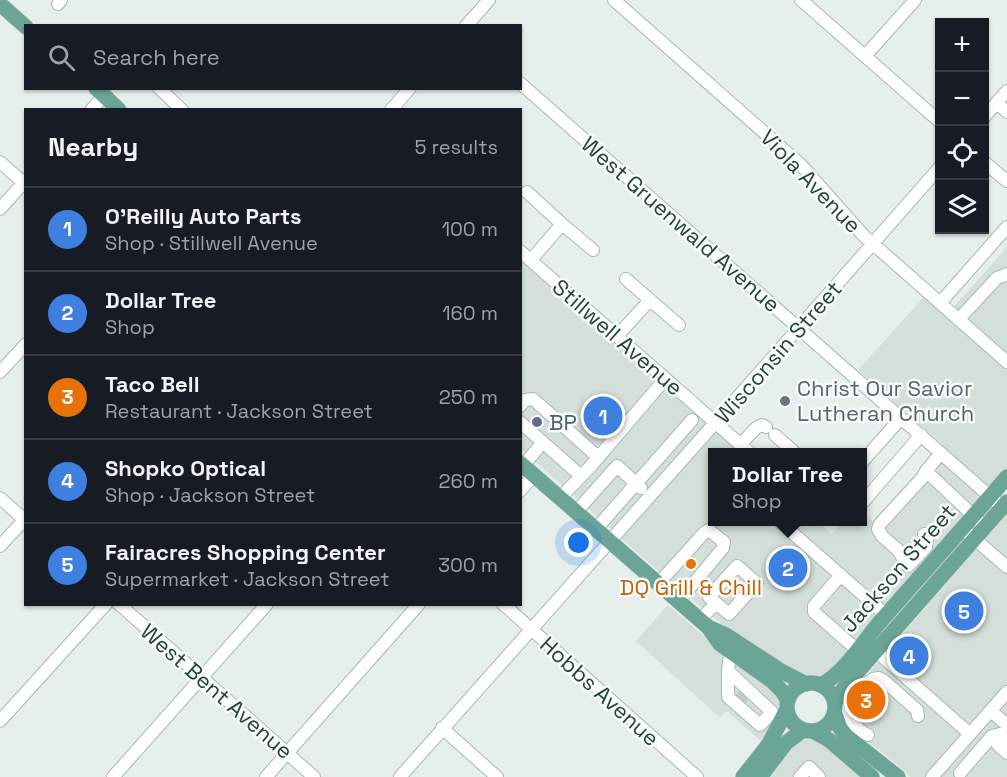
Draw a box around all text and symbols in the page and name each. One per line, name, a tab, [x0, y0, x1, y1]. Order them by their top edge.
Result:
map controls	[935, 18, 989, 234]
button: +	[935, 18, 989, 72]
search box	[24, 24, 522, 90]
icon: search	[45, 41, 78, 74]
text: Search here	[93, 43, 220, 71]
button: −	[935, 72, 989, 126]
street label: Viola Avenue	[754, 123, 868, 239]
button: locate	[935, 126, 989, 180]
text: Nearby	[48, 130, 138, 164]
street label: West Gruenwald Avenue	[576, 130, 786, 318]
text: 5 results	[414, 134, 498, 160]
button: layers	[935, 180, 989, 234]
text: O'Reilly Auto Parts	[105, 202, 302, 230]
text: 1	[63, 216, 72, 242]
text: 100 m	[442, 216, 498, 242]
text: Shop · Stillwell Avenue	[105, 230, 318, 256]
street label: Stillwell Avenue	[547, 273, 689, 401]
street label: Wisconsin Street	[708, 275, 848, 429]
text: Dollar Tree	[105, 286, 216, 314]
text: 2	[62, 300, 73, 326]
text: 160 m	[442, 300, 498, 326]
text: Shop	[105, 314, 155, 340]
text: Taco Bell	[105, 370, 200, 398]
place label: Christ Our Savior Lutheran Church	[797, 374, 974, 427]
text: 3	[61, 384, 74, 410]
text: 250 m	[439, 384, 498, 410]
pin: 1	[584, 394, 622, 438]
marker: Christ Our Savior Lutheran Church	[778, 394, 792, 408]
text: Restaurant · Jackson Street	[105, 398, 373, 424]
place label: BP	[549, 408, 577, 436]
marker: BP	[530, 415, 544, 429]
popup	[708, 448, 867, 526]
text: Shopko Optical	[105, 454, 266, 482]
text: Dollar Tree	[732, 460, 843, 488]
text: 4	[61, 468, 74, 494]
text: 260 m	[439, 468, 498, 494]
text: Shop · Jackson Street	[105, 482, 315, 508]
text: Shop	[732, 488, 782, 514]
street label: Jackson Street	[835, 498, 961, 638]
your location	[564, 528, 593, 557]
text: Fairacres Shopping Center	[105, 538, 386, 566]
pin: 2	[768, 546, 808, 590]
text: 5	[62, 552, 74, 578]
text: 300 m	[438, 552, 498, 578]
marker: DQ Grill & Chill	[684, 557, 698, 571]
text: Supermarket · Jackson Street	[105, 566, 389, 592]
place label: DQ Grill & Chill	[620, 573, 762, 601]
pin: 5	[944, 588, 984, 634]
street label: West Bent Avenue	[135, 617, 299, 765]
street label: Hobbs Avenue	[535, 630, 665, 752]
pin: 4	[890, 634, 928, 678]
pin: 3	[846, 678, 886, 722]

